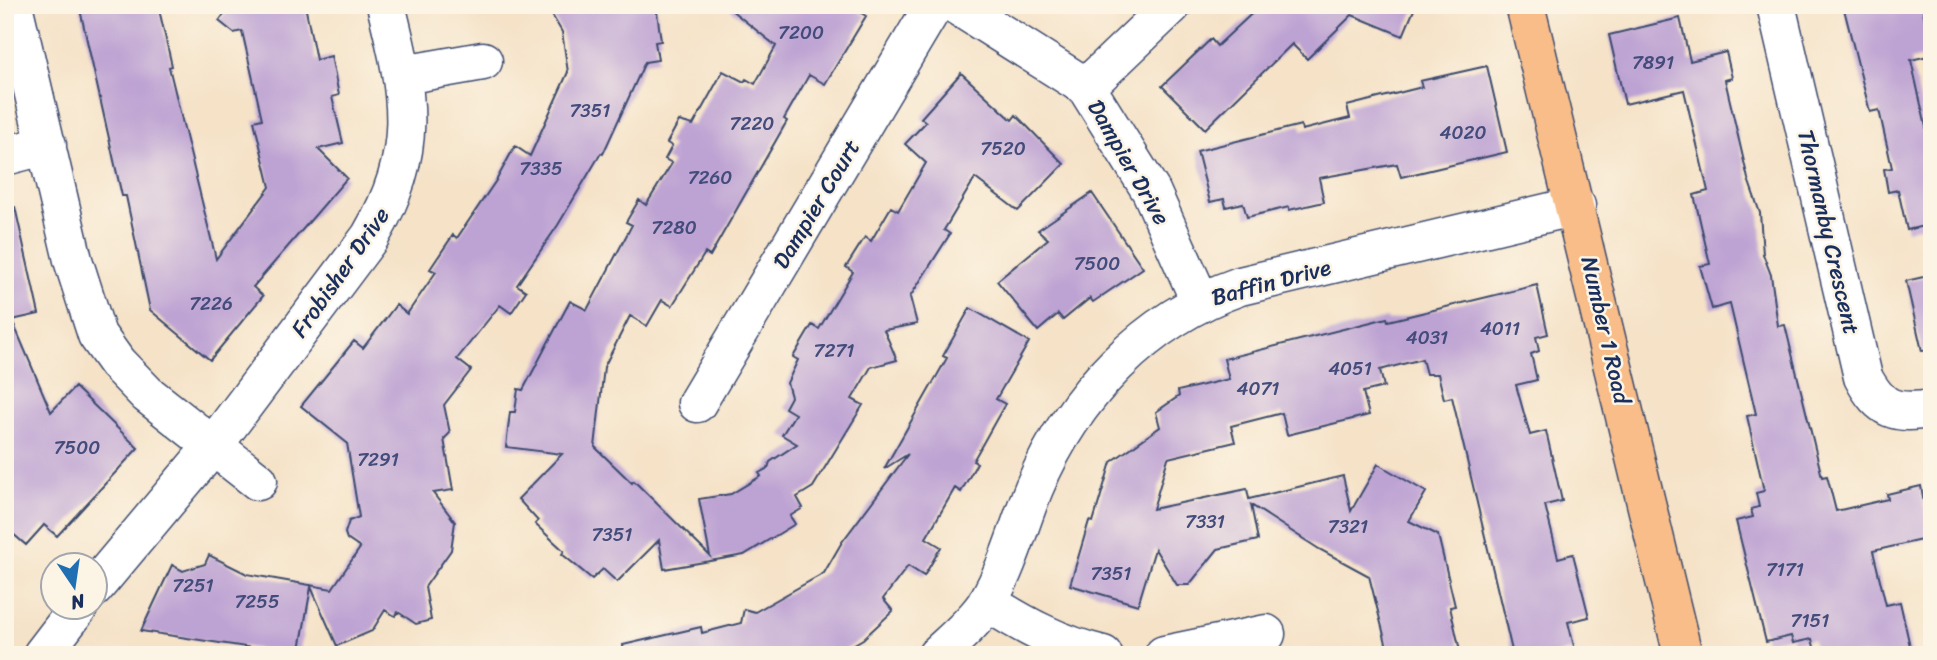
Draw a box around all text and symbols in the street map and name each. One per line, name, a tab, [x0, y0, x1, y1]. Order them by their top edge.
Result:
house number: 7200	[778, 16, 824, 49]
house number: 7891	[1632, 46, 1674, 79]
street label: Dampier Drive	[1076, 91, 1181, 233]
house number: 7351	[569, 94, 611, 127]
house number: 7220	[730, 107, 774, 140]
house number: 4020	[1440, 116, 1486, 149]
street label: Thormanby Crescent	[1785, 125, 1872, 339]
street label: Dampier Court	[761, 131, 872, 277]
house number: 7520	[980, 132, 1026, 165]
house number: 7335	[519, 152, 563, 185]
house number: 7260	[688, 161, 732, 194]
street label: Frobisher Drive	[280, 198, 401, 346]
house number: 7280	[651, 211, 697, 244]
house number: 7500	[1074, 247, 1120, 280]
street label: Baffin Drive	[1207, 247, 1336, 318]
street label: Number 1 Road	[1569, 252, 1643, 410]
house number: 7226	[189, 287, 233, 320]
house number: 4011	[1480, 312, 1520, 345]
house number: 4031	[1406, 321, 1448, 354]
house number: 7271	[814, 334, 854, 367]
house number: 4051	[1328, 352, 1372, 385]
house number: 4071	[1237, 372, 1279, 405]
house number: 7500	[54, 431, 100, 464]
house number: 7291	[357, 443, 399, 476]
house number: 7331	[1185, 505, 1225, 538]
house number: 7321	[1328, 510, 1368, 543]
house number: 7351	[591, 518, 633, 551]
north arrow	[38, 552, 108, 622]
house number: 7171	[1766, 553, 1804, 586]
house number: 7351	[1090, 557, 1132, 590]
house number: 7251	[172, 569, 214, 602]
text: N	[67, 584, 89, 620]
house number: 7255	[234, 585, 280, 618]
house number: 7151	[1791, 604, 1829, 637]

